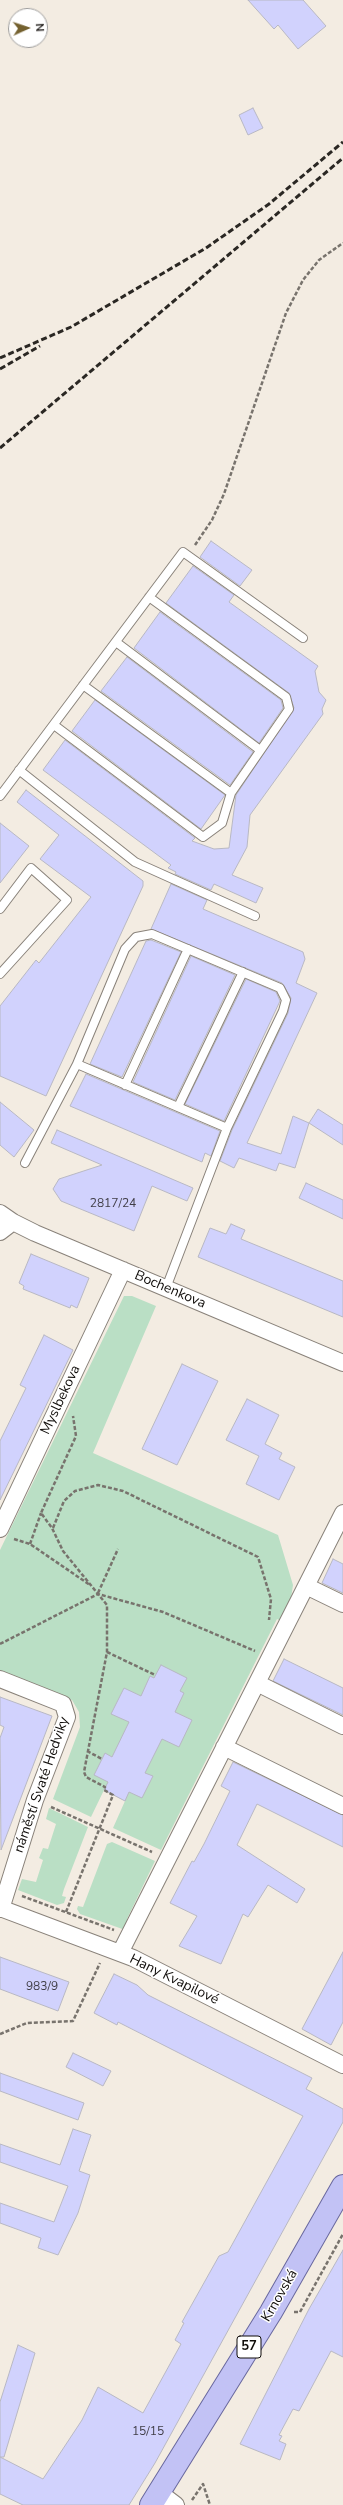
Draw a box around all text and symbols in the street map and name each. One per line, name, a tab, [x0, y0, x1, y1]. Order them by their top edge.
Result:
north arrow	[8, 8, 48, 48]
text: N	[32, 23, 47, 32]
house number: 2817/24	[90, 1197, 136, 1211]
street label: Bochenkova	[132, 1267, 208, 1313]
street label: Myslbekova	[38, 1363, 84, 1437]
street label: náměstí Svaté Hedviky	[11, 1715, 73, 1855]
street label: Hany Kvapilové	[127, 1951, 221, 2009]
house number: 983/9	[26, 1980, 58, 1994]
street label: Krnovská	[258, 2267, 302, 2325]
road number: 57	[237, 2336, 261, 2358]
house number: 15/15	[132, 2425, 164, 2439]

